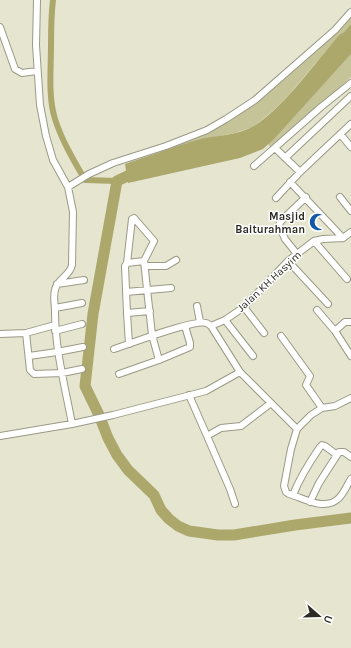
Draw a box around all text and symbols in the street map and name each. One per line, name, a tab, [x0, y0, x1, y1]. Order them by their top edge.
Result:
place label: Masjid Baiturahman	[235, 210, 305, 236]
mosque icon: Masjid Baiturahman	[308, 212, 328, 232]
street label: Jalan KH Hasyim	[234, 248, 304, 314]
north arrow	[299, 596, 339, 636]
text: U	[321, 613, 335, 625]

